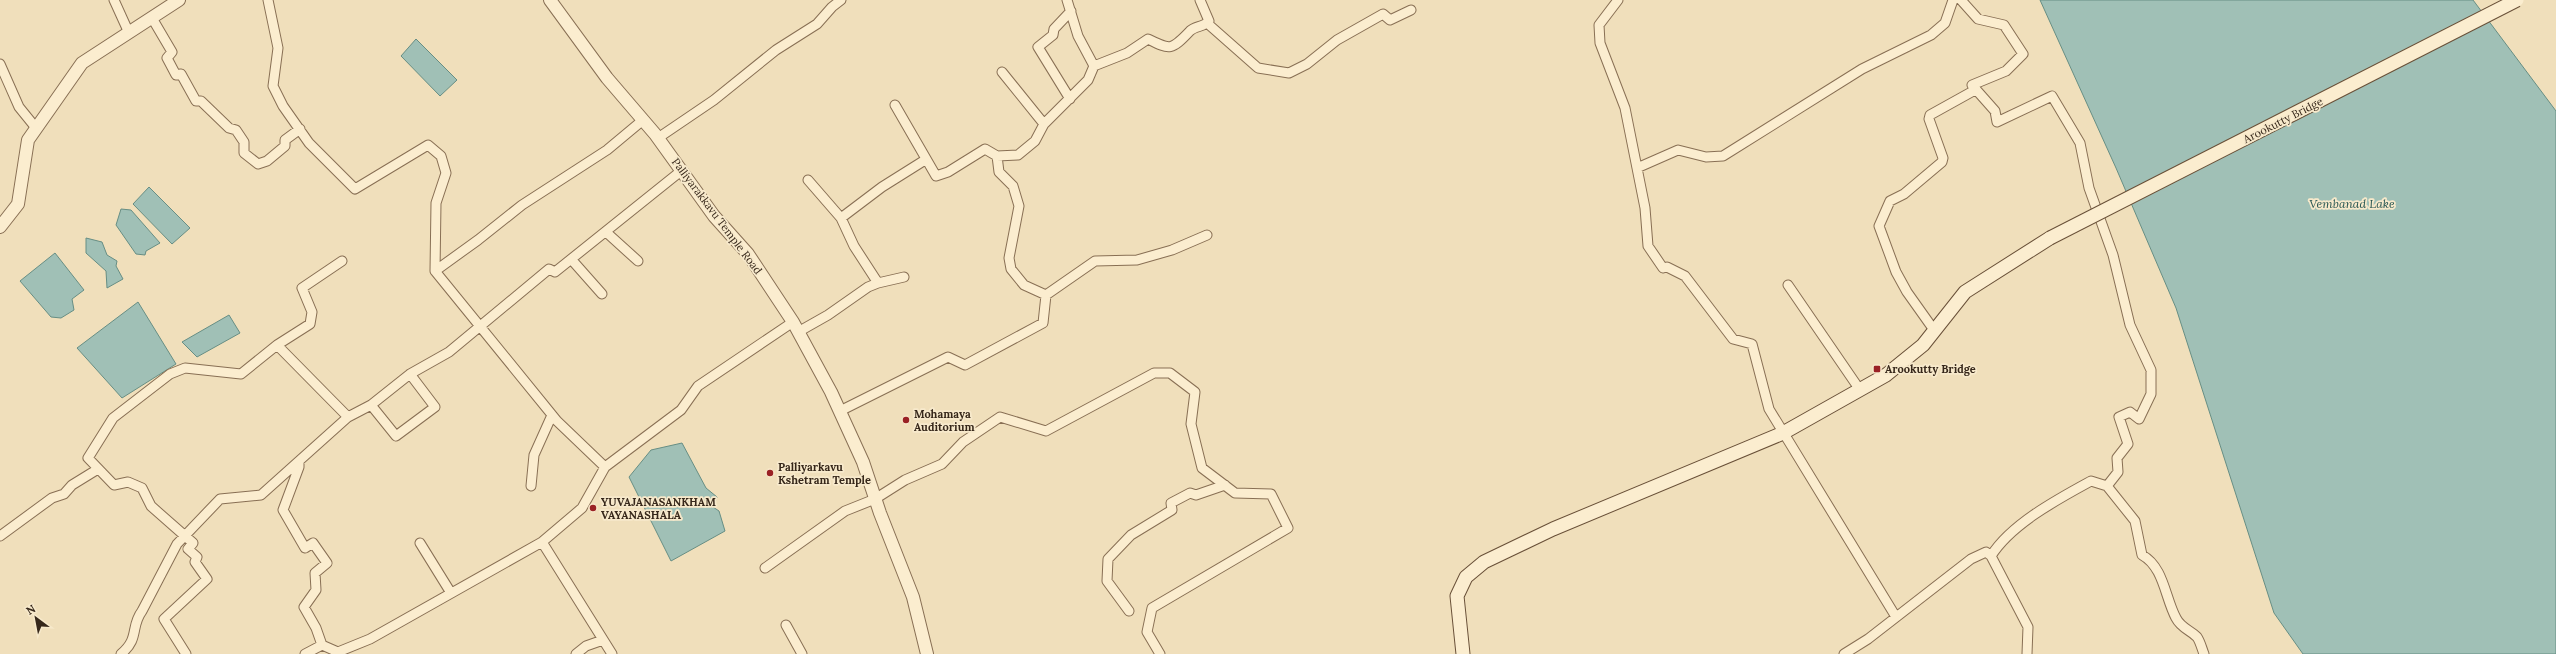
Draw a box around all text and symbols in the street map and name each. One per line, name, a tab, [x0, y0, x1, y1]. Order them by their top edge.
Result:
street label: Arookutty Bridge	[2240, 94, 2325, 147]
street label: Palliyarakkavu Temple Road	[669, 155, 765, 277]
water label: Vembanad Lake	[2309, 196, 2395, 211]
place label: Arookutty Bridge	[1885, 362, 1976, 376]
marker: Arookutty Bridge	[1872, 364, 1882, 374]
place label: Mohamaya Auditorium	[914, 407, 975, 434]
marker: Mohamaya Auditorium	[901, 415, 911, 425]
place label: Palliyarkavu Kshetram Temple	[778, 460, 871, 487]
marker: Palliyarkavu Kshetram Temple	[765, 468, 775, 478]
place label: YUVAJANASANKHAM VAYANASHALA	[601, 495, 716, 522]
marker: YUVAJANASANKHAM VAYANASHALA	[588, 503, 598, 513]
north arrow	[16, 598, 56, 638]
text: N	[23, 601, 38, 618]

